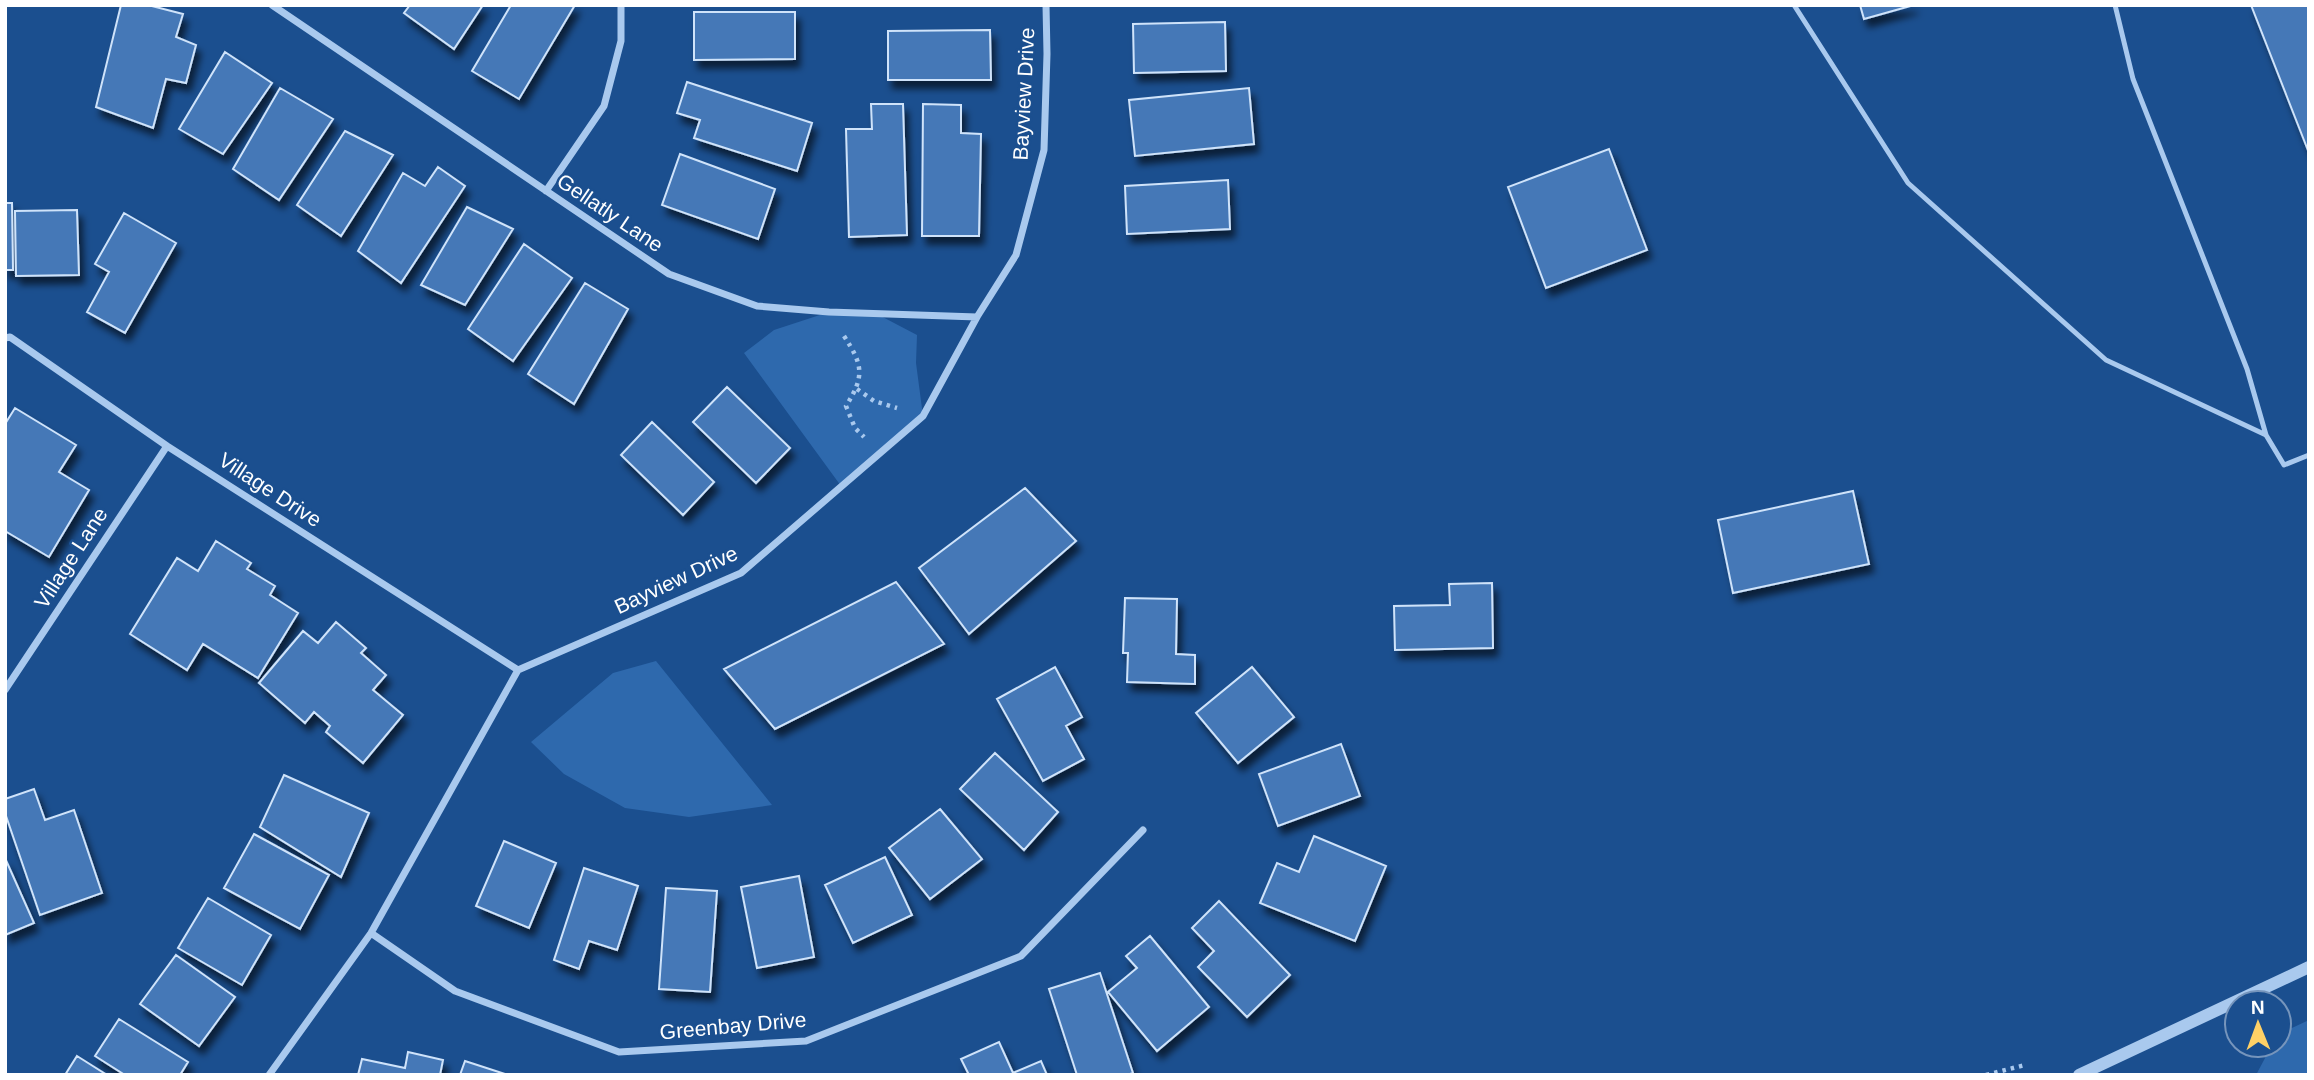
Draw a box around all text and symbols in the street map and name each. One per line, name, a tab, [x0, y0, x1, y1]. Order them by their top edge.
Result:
street label: Bayview Drive	[1009, 27, 1038, 161]
street label: Gellatly Lane	[553, 169, 668, 256]
street label: Village Drive	[215, 448, 326, 531]
street label: Village Lane	[30, 503, 112, 612]
street label: Bayview Drive	[611, 541, 741, 618]
north arrow	[2223, 989, 2293, 1059]
text: N	[2251, 997, 2265, 1018]
street label: Greenbay Drive	[659, 1008, 807, 1043]

